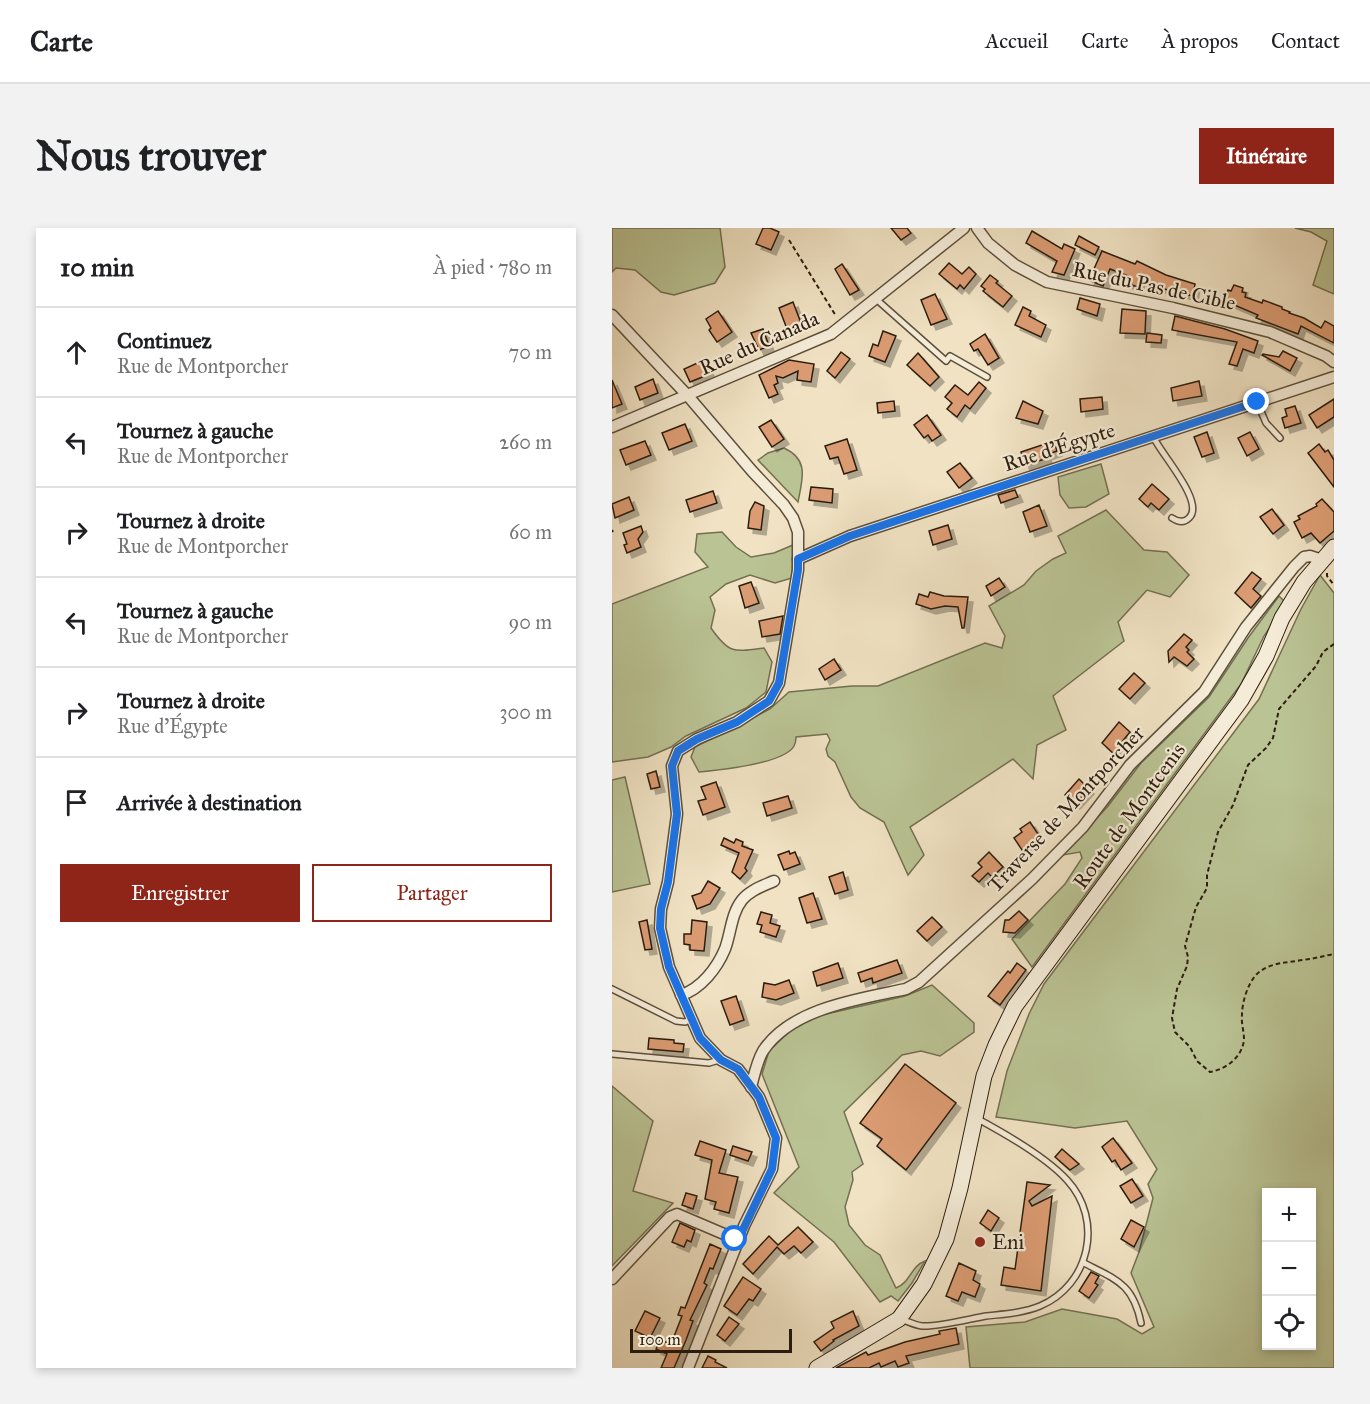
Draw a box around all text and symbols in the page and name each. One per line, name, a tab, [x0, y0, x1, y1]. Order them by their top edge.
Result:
text: Carte	[30, 24, 93, 59]
text: Accueil	[985, 28, 1048, 54]
text: Carte	[1081, 28, 1129, 54]
text: À propos	[1162, 28, 1238, 54]
text: Contact	[1271, 28, 1340, 54]
button: Itinéraire	[1199, 128, 1334, 184]
text: Nous trouver	[36, 130, 266, 182]
text: 10 min	[60, 251, 134, 283]
text: À pied · 780 m	[433, 255, 552, 279]
street label: Rue du Pas de Cible	[1070, 256, 1238, 316]
street label: Rue du Canada	[695, 305, 823, 381]
text: Continuez	[117, 327, 212, 354]
icon: ahead	[60, 336, 93, 369]
text: 70 m	[509, 340, 552, 364]
text: Rue de Montporcher	[117, 354, 288, 378]
route end	[1243, 388, 1269, 414]
street label: Rue d'Égypte	[999, 416, 1119, 477]
text: Tournez à gauche	[117, 417, 273, 444]
icon: left	[60, 426, 93, 459]
text: 260 m	[499, 430, 552, 454]
text: Rue de Montporcher	[117, 444, 288, 468]
text: Tournez à droite	[117, 507, 265, 534]
icon: right	[60, 516, 93, 549]
text: 60 m	[509, 520, 552, 544]
text: Rue de Montporcher	[117, 534, 288, 558]
text: Tournez à gauche	[117, 597, 273, 624]
icon: left	[60, 606, 93, 639]
text: 90 m	[509, 610, 552, 634]
text: Rue de Montporcher	[117, 624, 288, 648]
text: Tournez à droite	[117, 687, 265, 714]
icon: right	[60, 696, 93, 729]
text: 300 m	[500, 700, 552, 724]
text: Rue d'Égypte	[117, 714, 228, 738]
street label: Traverse de Montporcher	[982, 720, 1150, 898]
street label: Route de Montcenis	[1067, 738, 1191, 894]
icon: arrive	[60, 786, 93, 819]
text: Arrivée à destination	[117, 789, 302, 816]
button: Enregistrer	[60, 864, 300, 922]
button: Partager	[312, 864, 552, 922]
map controls	[1262, 1188, 1316, 1350]
button: +	[1262, 1188, 1316, 1242]
route start	[721, 1225, 747, 1251]
place label: Eni	[992, 1229, 1024, 1255]
marker: Eni	[973, 1235, 987, 1249]
button: −	[1262, 1242, 1316, 1296]
button: locate	[1262, 1296, 1316, 1350]
scale bar	[630, 1326, 792, 1354]
text: 100 m	[639, 1330, 681, 1349]

